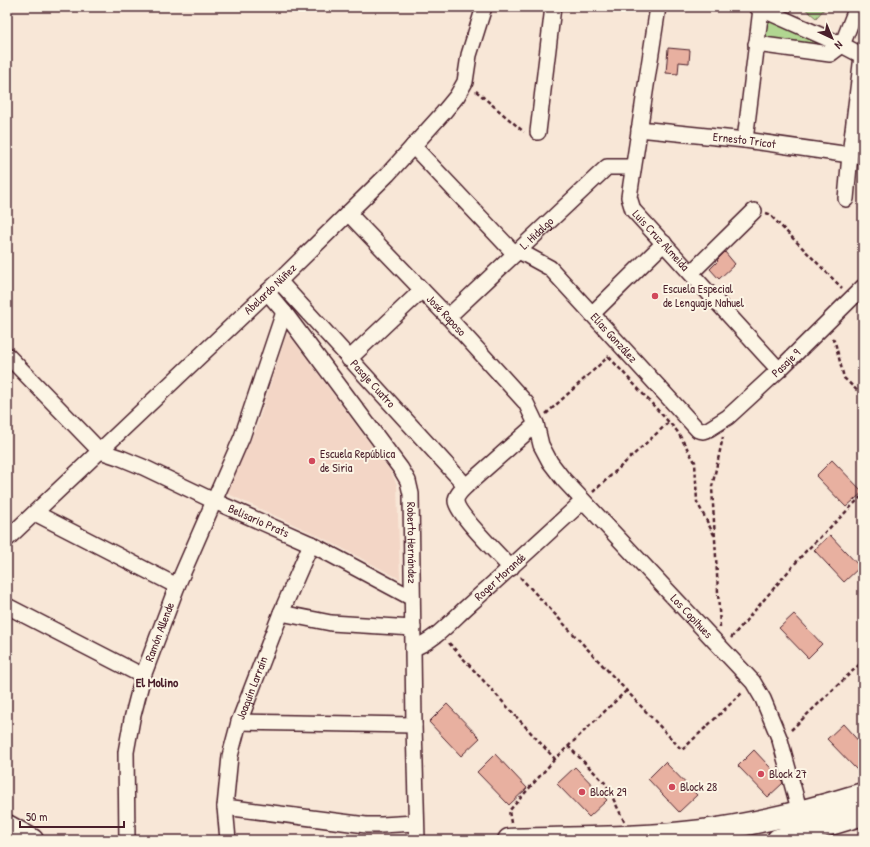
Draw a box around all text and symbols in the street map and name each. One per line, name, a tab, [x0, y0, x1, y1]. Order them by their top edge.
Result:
north arrow	[812, 18, 852, 58]
text: N	[832, 38, 846, 52]
street label: Ernesto Tricot	[712, 128, 778, 152]
street label: Luis Cruz Almeida	[629, 206, 694, 275]
street label: L. Hidalgo	[516, 213, 557, 253]
street label: Abelardo Núñez	[240, 259, 300, 318]
place label: Escuela Especial de Lenguaje Nahuel	[663, 280, 745, 311]
street label: José Raposo	[423, 291, 470, 340]
marker: Escuela Especial de Lenguaje Nahuel	[650, 291, 660, 301]
street label: Elías González	[587, 309, 642, 366]
street label: Pasaje 9	[768, 344, 804, 381]
street label: Pasaje Cuatro	[347, 355, 400, 411]
place label: Escuela República de Siria	[320, 445, 395, 476]
marker: Escuela República de Siria	[307, 456, 317, 466]
street label: Belisario Prats	[226, 499, 292, 541]
street label: Roberto Hernández	[403, 502, 421, 584]
street label: Roger Morandé	[470, 549, 529, 604]
street label: Los Copihues	[667, 590, 717, 642]
street label: Ramón Allende	[140, 600, 178, 664]
street label: Joaquín Larraín	[232, 654, 272, 722]
district label: El Molino	[136, 673, 179, 691]
place label: Block 27	[769, 765, 807, 782]
marker: Block 27	[756, 769, 766, 779]
place label: Block 28	[680, 778, 717, 795]
marker: Block 28	[667, 782, 677, 792]
place label: Block 29	[590, 783, 627, 800]
marker: Block 29	[577, 787, 587, 797]
scale bar	[20, 803, 124, 829]
text: 50 m	[26, 808, 47, 825]

